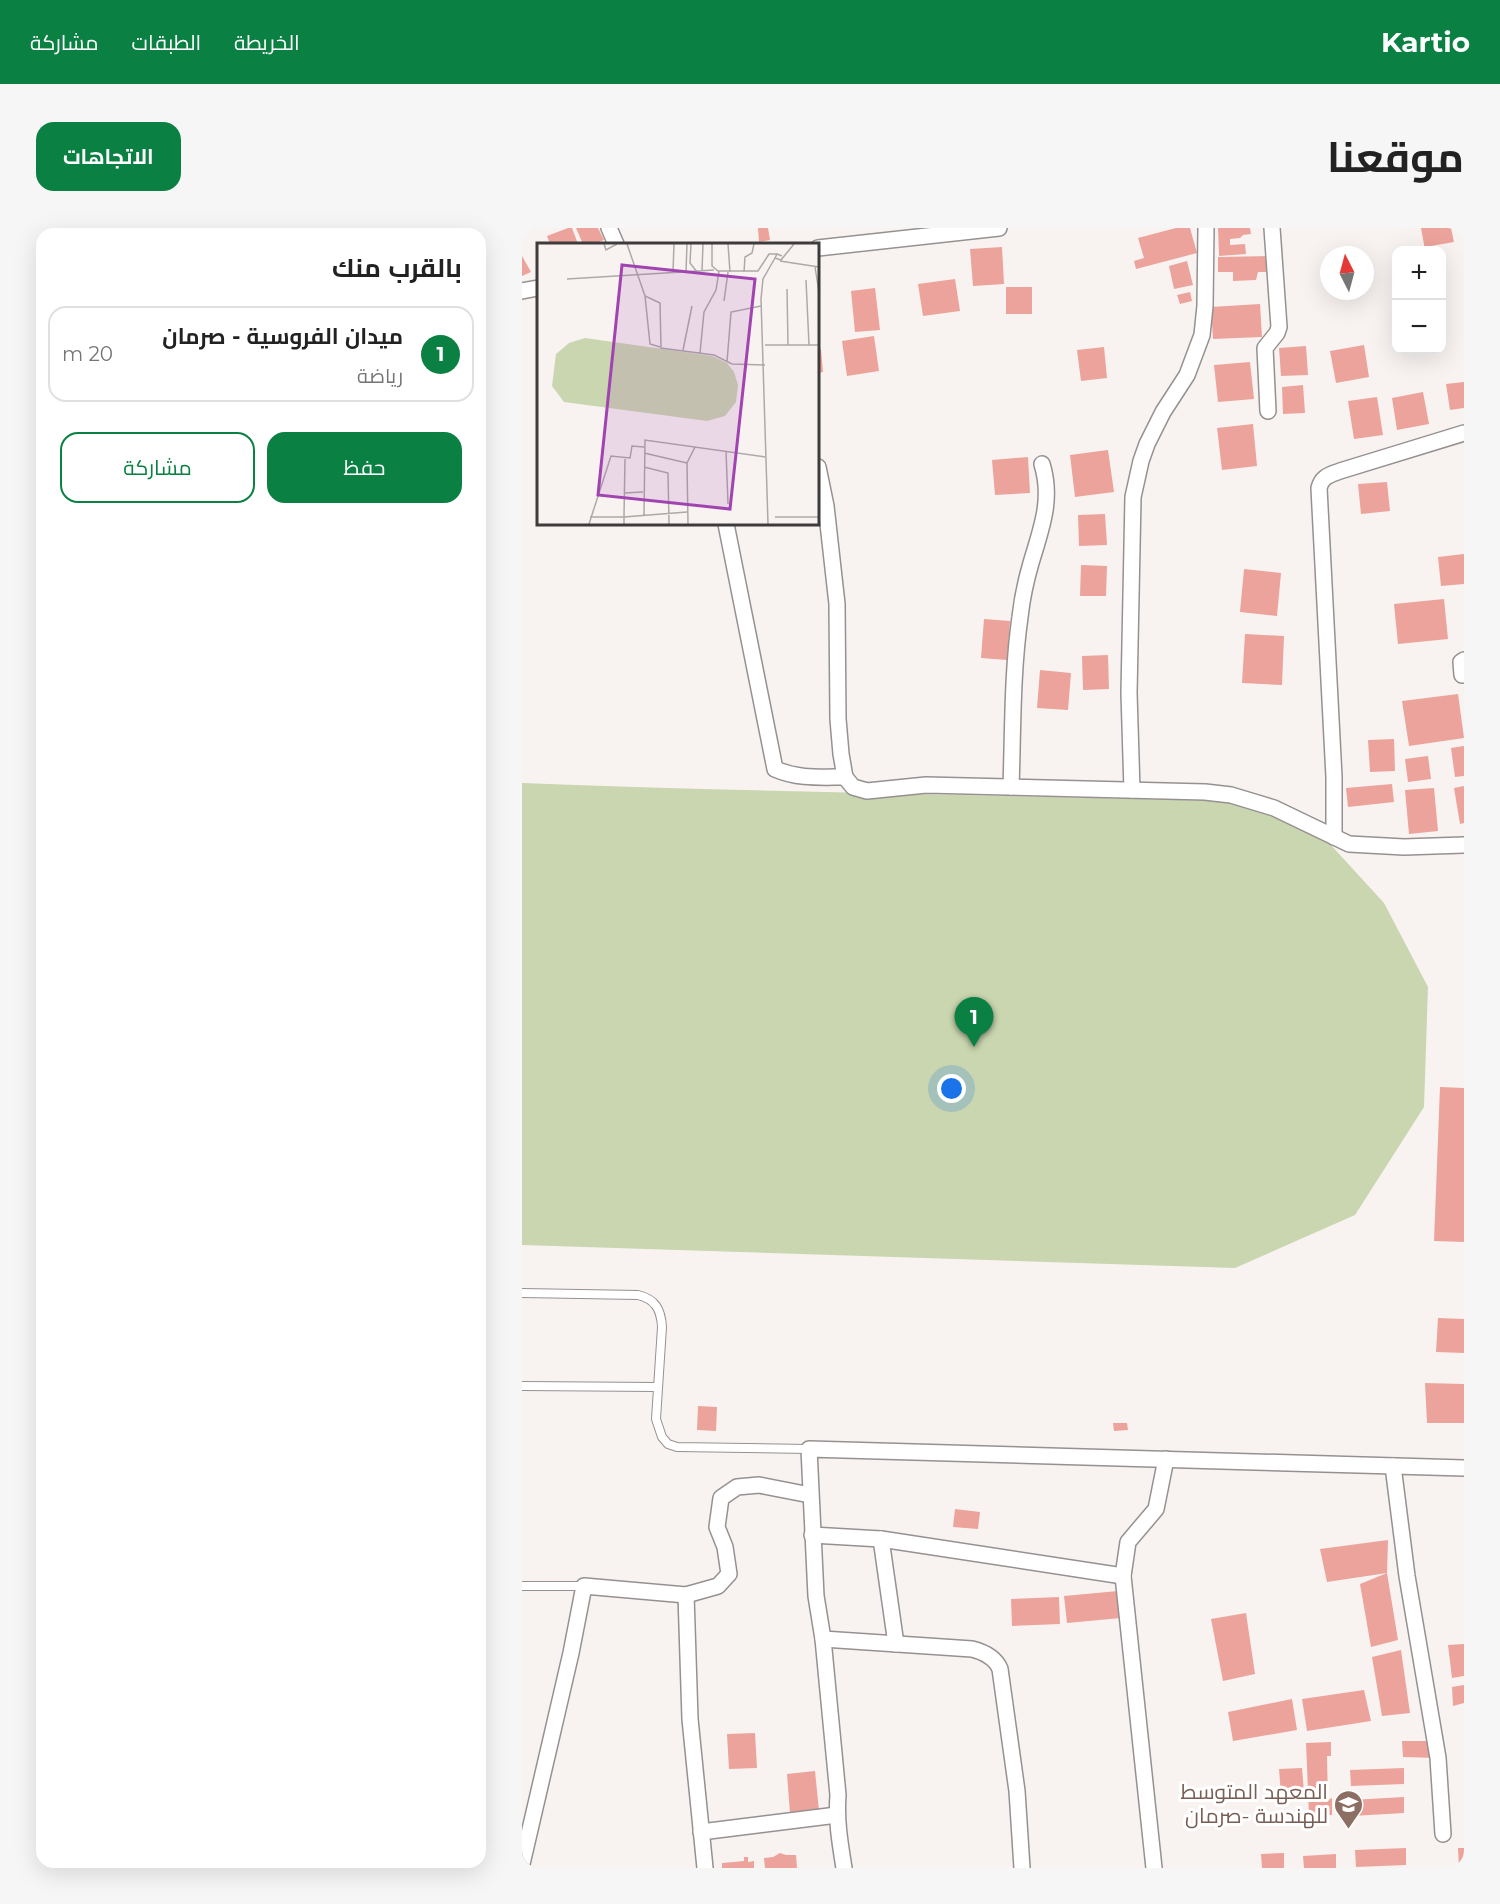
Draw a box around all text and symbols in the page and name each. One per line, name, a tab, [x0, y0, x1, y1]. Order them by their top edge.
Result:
text: Kartio	[1381, 25, 1470, 59]
text: مشاركة	[30, 30, 99, 55]
text: الطبقات	[132, 30, 201, 55]
text: الخريطة	[234, 30, 300, 55]
button: الاتجاهات	[36, 122, 181, 191]
text: موقعنا	[1327, 131, 1464, 183]
inset map	[537, 243, 819, 525]
north arrow	[1320, 246, 1374, 300]
map controls	[1392, 246, 1446, 354]
button: +	[1392, 246, 1446, 300]
text: بالقرب منك	[332, 252, 462, 284]
button: −	[1392, 300, 1446, 354]
text: ميدان الفروسية - صرمان	[162, 323, 403, 350]
text: 20 m	[62, 342, 113, 366]
text: 1	[437, 342, 444, 366]
text: رياضة	[357, 364, 403, 388]
button: مشاركة	[60, 432, 255, 503]
button: حفظ	[267, 432, 462, 503]
pin: 1	[954, 998, 994, 1047]
your location	[937, 1074, 966, 1103]
place label: المعهد المتوسط للهندسة -صرمان	[1180, 1779, 1328, 1829]
school or university icon: المعهد المتوسط للهندسة -صرمان	[1333, 1788, 1365, 1830]

